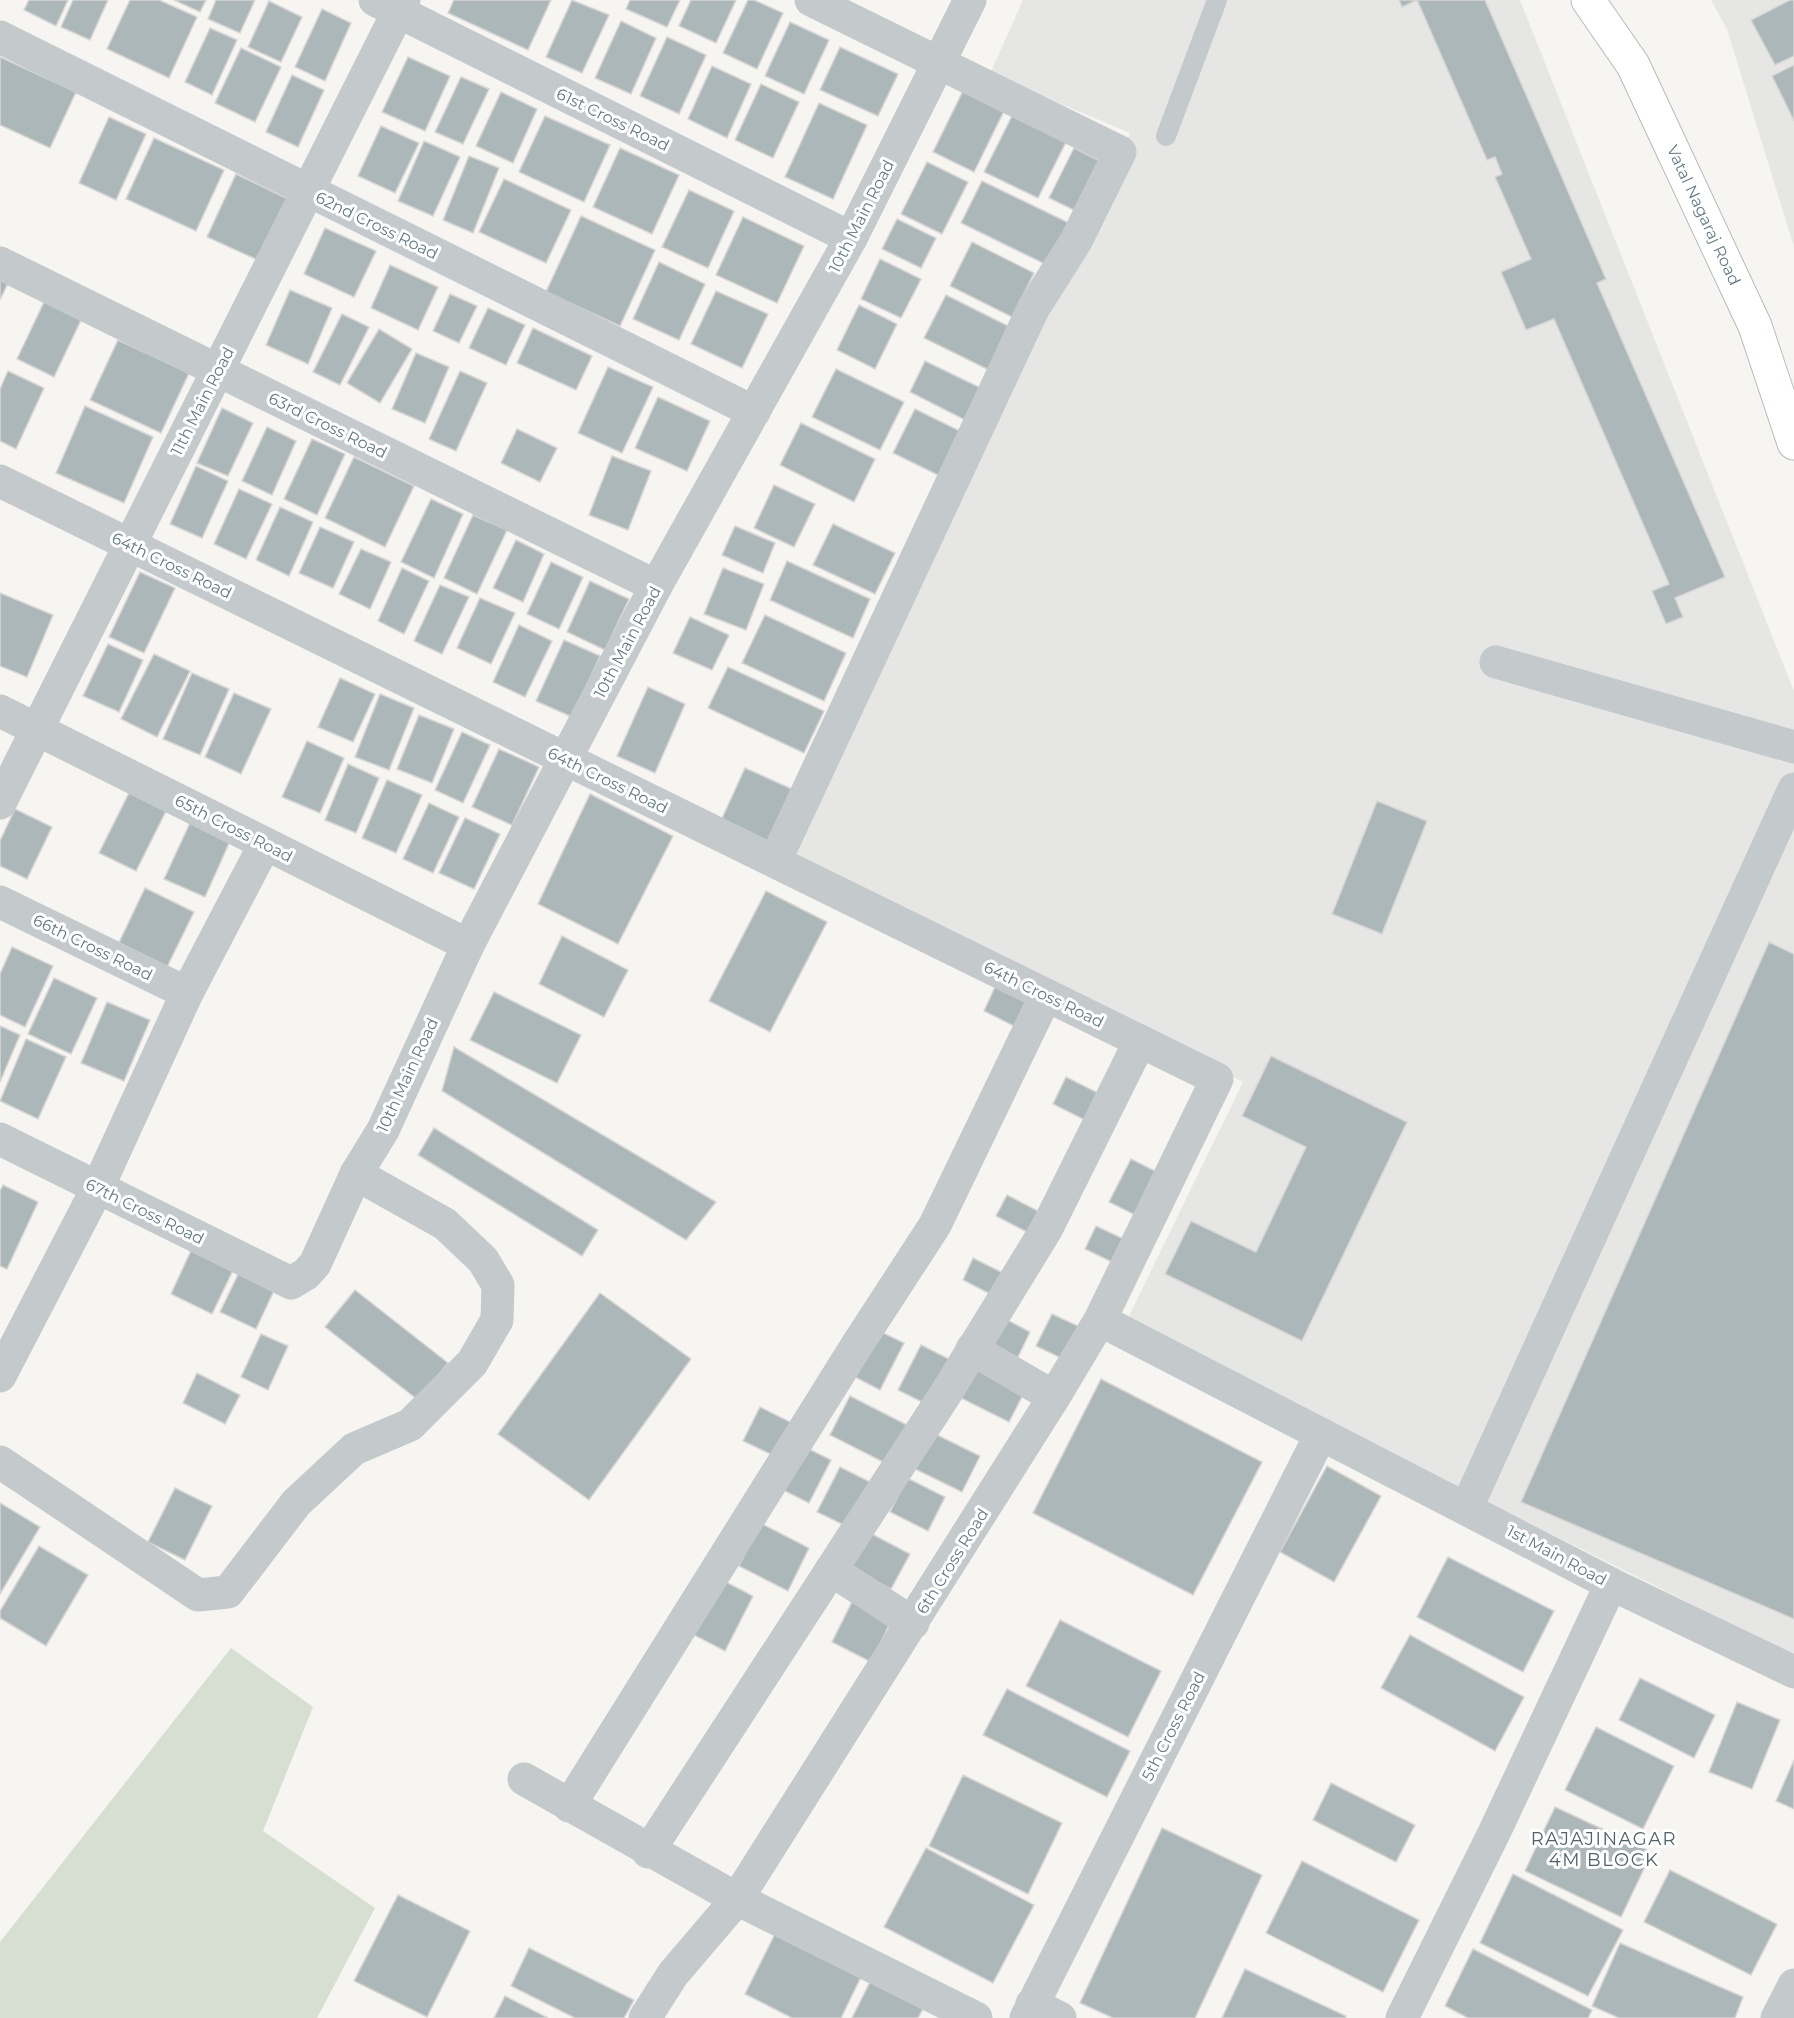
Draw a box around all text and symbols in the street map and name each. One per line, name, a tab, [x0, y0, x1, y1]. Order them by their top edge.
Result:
street label: 61st Cross Road	[553, 84, 672, 155]
street label: Vatal Nagaraj Road	[1663, 142, 1744, 288]
street label: 10th Main Road	[825, 157, 898, 276]
street label: 62nd Cross Road	[312, 188, 441, 263]
street label: 11th Main Road	[167, 344, 238, 459]
street label: 63rd Cross Road	[266, 389, 390, 462]
street label: 64th Cross Road	[109, 528, 235, 603]
street label: 10th Main Road	[590, 583, 665, 701]
street label: 64th Cross Road	[545, 743, 671, 818]
street label: 65th Cross Road	[172, 791, 296, 866]
street label: 66th Cross Road	[30, 910, 155, 985]
street label: 64th Cross Road	[981, 957, 1107, 1032]
street label: 10th Main Road	[373, 1015, 442, 1135]
street label: 67th Cross Road	[82, 1175, 207, 1248]
street label: 6th Cross Road	[912, 1505, 992, 1617]
street label: 1st Main Road	[1504, 1521, 1610, 1590]
street label: 5th Cross Road	[1138, 1669, 1209, 1784]
district label: RAJAJINAGAR 4M BLOCK	[1531, 1828, 1677, 1871]

